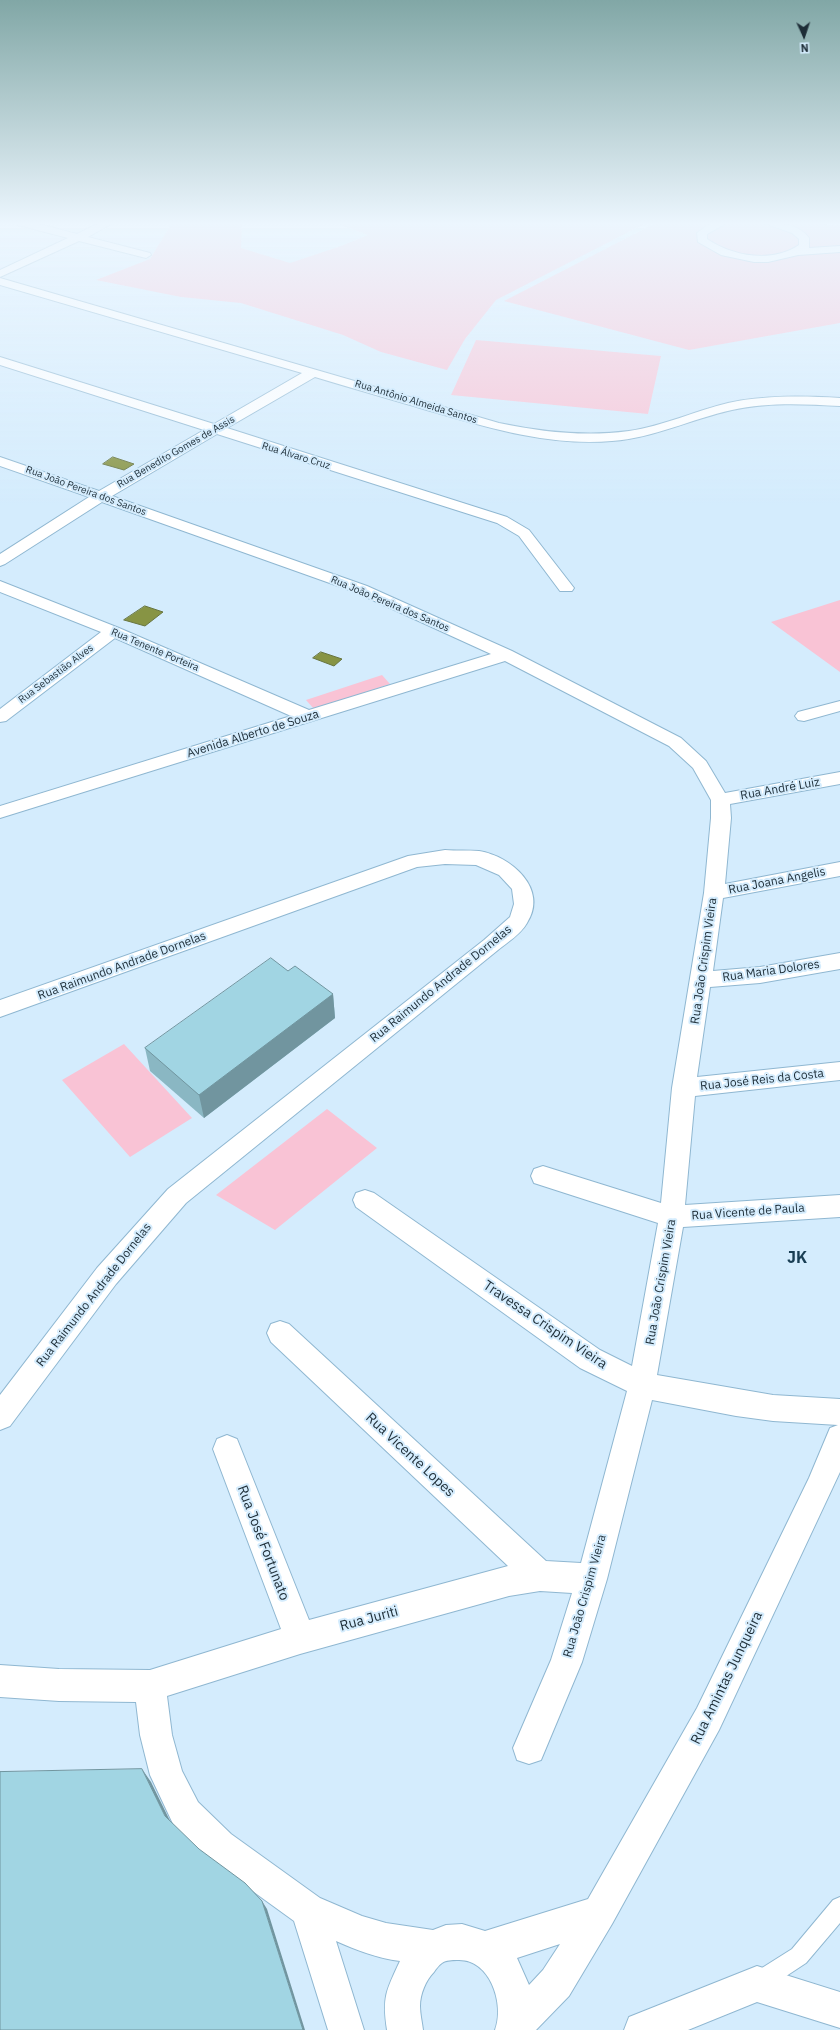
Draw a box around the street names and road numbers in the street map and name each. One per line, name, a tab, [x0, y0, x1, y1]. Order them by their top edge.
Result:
street label: Rua Antônio Almeida Santos	[353, 378, 479, 426]
street label: Rua Benedito Gomes de Assis	[115, 413, 237, 491]
street label: Rua Álvaro Cruz	[260, 440, 332, 472]
street label: Rua João Pereira dos Santos	[24, 464, 148, 518]
street label: Rua João Pereira dos Santos	[329, 574, 451, 634]
street label: Rua Tenente Porteira	[109, 626, 201, 674]
street label: Rua Sebastião Alves	[16, 642, 96, 706]
street label: Avenida Alberto de Souza	[185, 707, 321, 761]
street label: Rua André Luiz	[739, 775, 821, 803]
street label: Rua Joana Angelis	[727, 865, 827, 897]
street label: Rua João Crispim Vieira	[688, 897, 720, 1025]
street label: Rua Raimundo Andrade Dornelas	[367, 922, 515, 1046]
street label: Rua Raimundo Andrade Dornelas	[36, 929, 208, 1003]
street label: Rua Maria Dolores	[721, 957, 821, 985]
street label: Rua José Reis da Costa	[699, 1066, 825, 1094]
street label: Rua Vicente de Paula	[691, 1201, 805, 1223]
street label: Rua João Crispim Vieira	[643, 1218, 679, 1346]
street label: Rua Raimundo Andrade Dornelas	[34, 1220, 154, 1370]
street label: Travessa Crispim Vieira	[480, 1277, 610, 1373]
street label: Rua Vicente Lopes	[362, 1409, 458, 1501]
street label: Rua José Fortunato	[233, 1483, 293, 1603]
street label: Rua João Crispim Vieira	[561, 1533, 609, 1659]
street label: Rua Juriti	[338, 1603, 400, 1635]
street label: Rua Amintas Junqueira	[688, 1609, 766, 1747]

